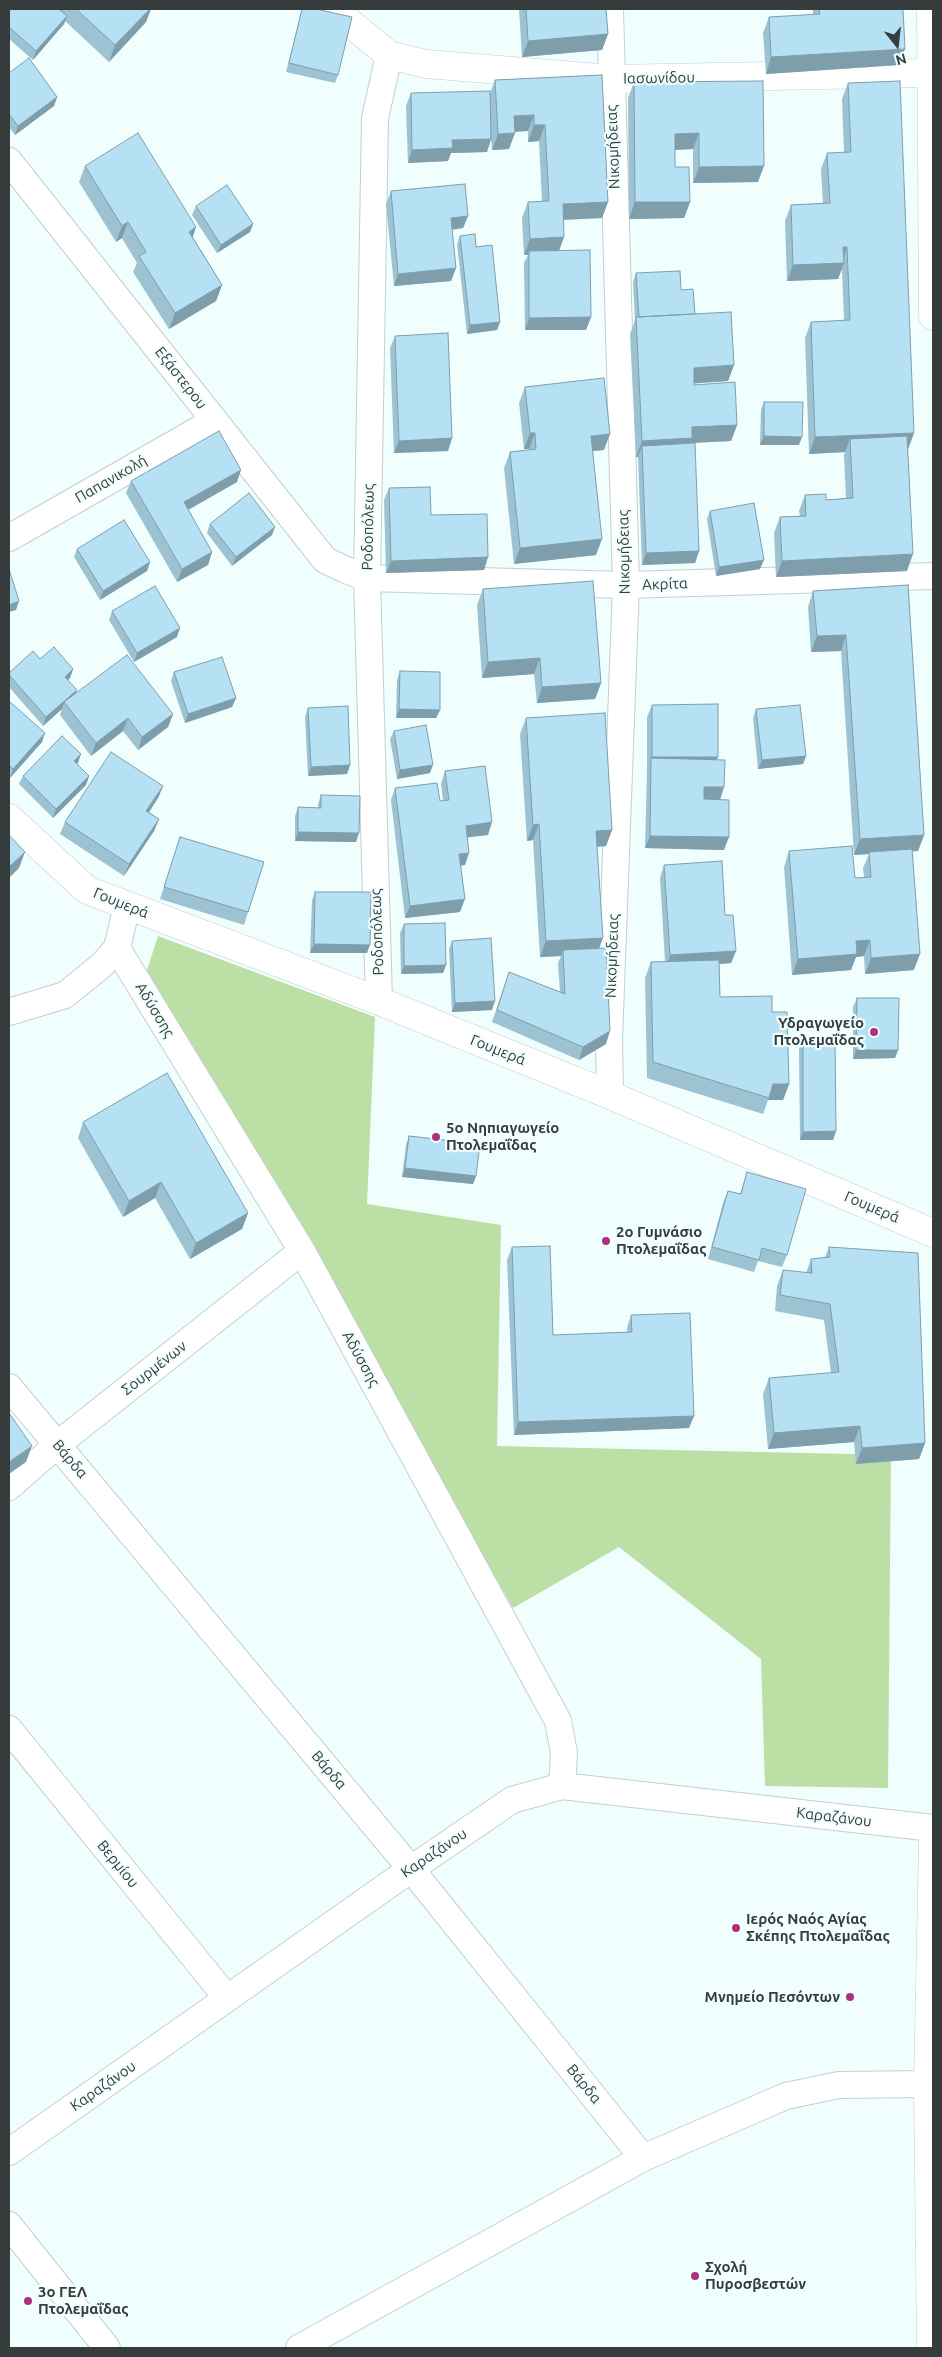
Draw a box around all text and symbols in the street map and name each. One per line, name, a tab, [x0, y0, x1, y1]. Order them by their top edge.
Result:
north arrow	[872, 20, 922, 70]
text: N	[894, 50, 908, 69]
street label: Ιασωνίδου	[623, 68, 695, 88]
street label: Νικομήδειας	[603, 104, 623, 190]
street label: Εξάστερου	[151, 343, 211, 413]
street label: Παπανικολή	[72, 451, 150, 507]
street label: Ροδοπόλεως	[358, 483, 378, 571]
street label: Νικομήδειας	[614, 510, 634, 594]
street label: Ακρίτα	[642, 574, 688, 594]
street label: Γουμερά	[91, 884, 151, 922]
street label: Ροδοπόλεως	[366, 888, 388, 976]
street label: Νικομήδειας	[602, 913, 622, 999]
street label: Αδύσσης	[132, 979, 178, 1041]
place label: Υδραγωγείο Πτολεμαΐδας	[774, 1014, 864, 1049]
marker: Υδραγωγείο Πτολεμαΐδας	[868, 1026, 880, 1038]
street label: Γουμερά	[468, 1031, 528, 1069]
place label: 5ο Νηπιαγωγείο Πτολεμαΐδας	[446, 1119, 559, 1154]
marker: 5ο Νηπιαγωγείο Πτολεμαΐδας	[430, 1131, 442, 1143]
street label: Γουμερά	[842, 1187, 902, 1227]
place label: 2ο Γυμνάσιο Πτολεμαΐδας	[616, 1223, 706, 1258]
marker: 2ο Γυμνάσιο Πτολεμαΐδας	[600, 1235, 612, 1247]
street label: Αδύσσης	[338, 1328, 384, 1390]
street label: Σουρμένων	[118, 1337, 190, 1399]
street label: Βάρδα	[49, 1436, 91, 1482]
street label: Βάρδα	[308, 1747, 350, 1793]
street label: Καραζάνου	[795, 1803, 873, 1831]
street label: Καραζάνου	[398, 1824, 470, 1882]
street label: Βερμίου	[93, 1837, 143, 1891]
place label: Ιερός Ναός Αγίας Σκέπης Πτολεμαΐδας	[746, 1910, 890, 1945]
marker: Ιερός Ναός Αγίας Σκέπης Πτολεμαΐδας	[730, 1922, 742, 1934]
place label: Μνημείο Πεσόντων	[705, 1988, 840, 2006]
marker: Μνημείο Πεσόντων	[844, 1991, 856, 2003]
street label: Καραζάνου	[67, 2057, 139, 2115]
street label: Βάρδα	[563, 2061, 605, 2107]
place label: Σχολή Πυροσβεστών	[705, 2258, 806, 2293]
marker: Σχολή Πυροσβεστών	[689, 2270, 701, 2282]
place label: 3ο ΓΕΛ Πτολεμαΐδας	[38, 2283, 128, 2318]
marker: 3ο ΓΕΛ Πτολεμαΐδας	[22, 2295, 34, 2307]

